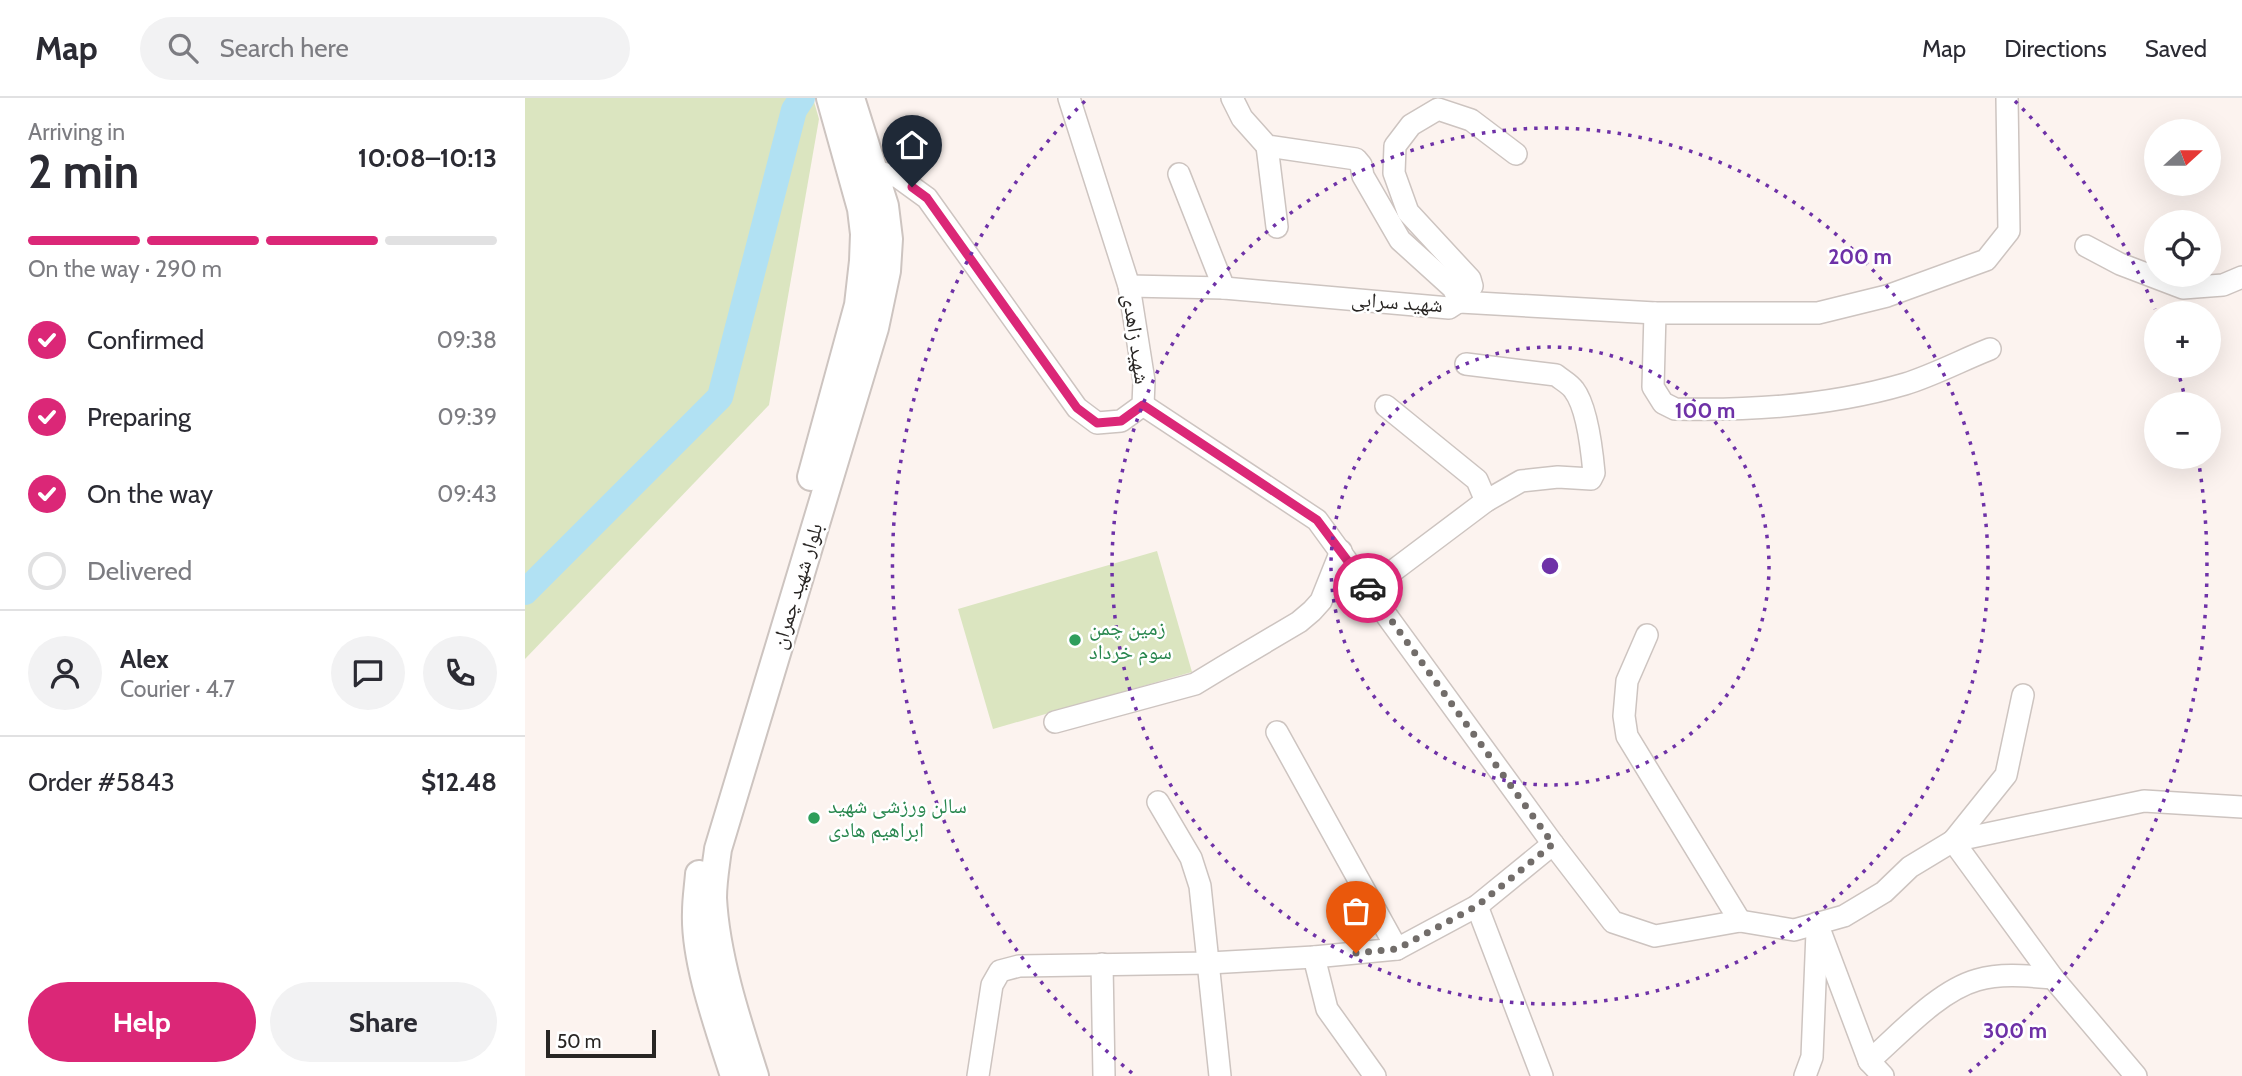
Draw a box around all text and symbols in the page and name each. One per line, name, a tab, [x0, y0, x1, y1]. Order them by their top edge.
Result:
search box	[140, 17, 630, 80]
text: Map	[35, 28, 98, 68]
icon: search	[164, 29, 202, 67]
text: Search here	[220, 32, 349, 64]
text: Map	[1922, 34, 1966, 63]
text: Directions	[2004, 34, 2107, 63]
text: Saved	[2145, 34, 2207, 63]
pin	[882, 115, 942, 187]
text: Arriving in	[28, 118, 125, 146]
north arrow	[2144, 119, 2221, 196]
map controls	[2144, 119, 2221, 469]
icon: home	[893, 126, 931, 164]
text: 10:08–10:13	[358, 142, 497, 174]
text: 2 min	[28, 144, 139, 200]
button: locate	[2144, 210, 2221, 287]
text: 200 m	[1828, 244, 1892, 269]
text: On the way · 290 m	[28, 255, 222, 283]
street label: شهید سرابی	[1350, 286, 1444, 318]
street label: شهید زاهدی	[1118, 292, 1155, 386]
button: +	[2144, 301, 2221, 378]
icon: check	[28, 321, 66, 359]
text: Confirmed	[87, 324, 204, 356]
text: 09:38	[437, 326, 497, 354]
button: −	[2144, 392, 2221, 469]
icon: check	[28, 398, 66, 436]
text: 100 m	[1675, 398, 1735, 423]
text: Preparing	[87, 401, 191, 433]
text: 09:39	[438, 403, 497, 431]
icon: check	[28, 475, 66, 513]
text: On the way	[87, 478, 213, 510]
text: 09:43	[437, 480, 497, 508]
street label: بلوار شهید چمران	[765, 520, 828, 652]
courier	[1333, 553, 1403, 623]
centre of rings	[1538, 554, 1562, 578]
text: Delivered	[87, 555, 192, 587]
icon: car	[1349, 569, 1387, 607]
place label: زمین چمن سوم خرداد	[1089, 615, 1172, 666]
marker: زمین چمن سوم خرداد	[1067, 632, 1083, 648]
button: person	[28, 636, 102, 710]
button: chat	[331, 636, 405, 710]
button: phone	[423, 636, 497, 710]
text: Alex	[120, 643, 169, 675]
text: Courier · 4.7	[120, 675, 235, 703]
text: Order #5843	[28, 766, 175, 798]
text: $12.48	[421, 766, 497, 798]
place label: سالن ورزشی شهید ابراهیم هادی	[828, 793, 967, 844]
marker: سالن ورزشی شهید ابراهیم هادی	[806, 810, 822, 826]
pin	[1326, 881, 1386, 953]
icon: bag	[1337, 892, 1375, 930]
button: Help	[28, 982, 256, 1062]
button: Share	[270, 982, 497, 1062]
text: 300 m	[1983, 1018, 2047, 1043]
scale bar	[546, 1027, 656, 1059]
text: 50 m	[557, 1030, 601, 1053]

